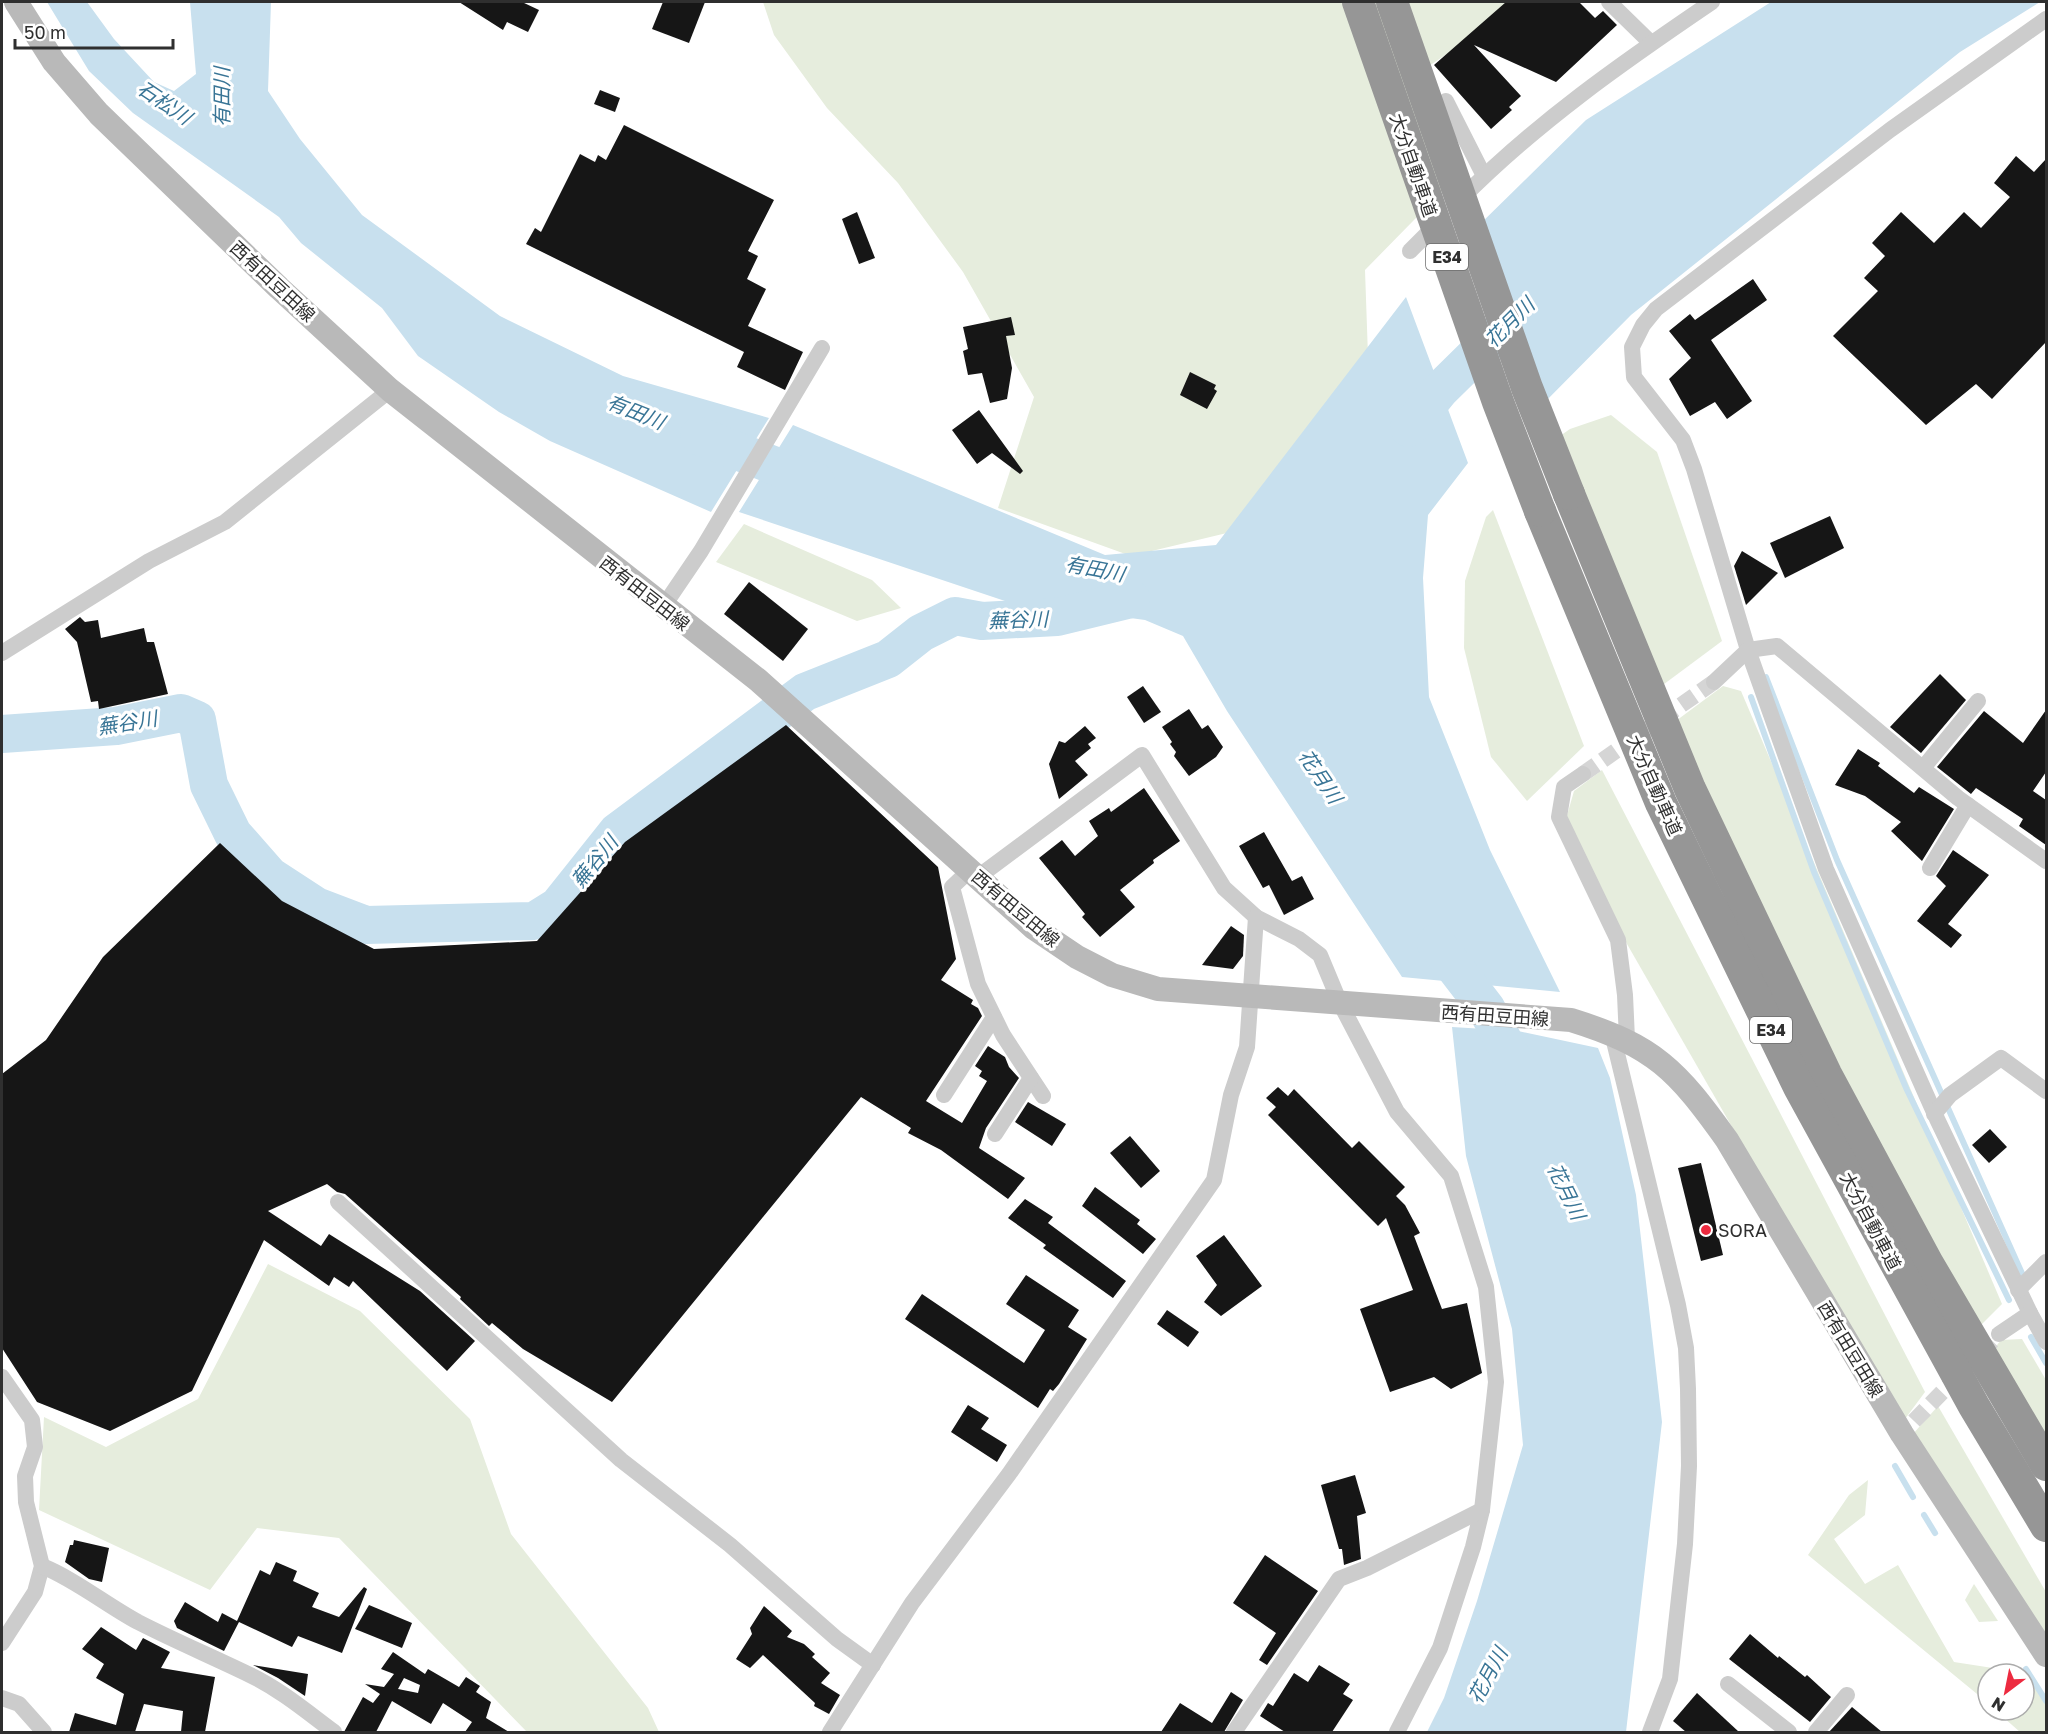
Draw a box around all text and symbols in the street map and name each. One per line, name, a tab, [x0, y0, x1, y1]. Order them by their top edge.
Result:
scale bar	[15, 12, 172, 50]
text: 50 m	[24, 21, 66, 43]
water label: 有田川	[209, 65, 233, 127]
water label: 石松川	[133, 75, 198, 130]
street label: 大分自動車道	[1386, 110, 1442, 220]
street label: 西有田豆田線	[226, 236, 320, 326]
road number: E34	[1426, 244, 1468, 270]
water label: 花月川	[1479, 291, 1540, 352]
water label: 有田川	[604, 389, 670, 434]
water label: 有田川	[1063, 550, 1129, 586]
street label: 西有田豆田線	[596, 551, 694, 635]
water label: 蕪谷川	[988, 606, 1050, 632]
water label: 蕪谷川	[95, 705, 160, 739]
street label: 大分自動車道	[1623, 731, 1687, 839]
water label: 花月川	[1294, 744, 1349, 809]
water label: 蕪谷川	[566, 829, 623, 892]
street label: 西有田豆田線	[968, 865, 1064, 951]
street label: 西有田豆田線	[1440, 1000, 1550, 1030]
road number: E34	[1750, 1017, 1792, 1043]
water label: 花月川	[1543, 1159, 1592, 1225]
street label: 大分自動車道	[1836, 1168, 1906, 1274]
place label: SORA	[1718, 1219, 1767, 1241]
marker: SORA	[1699, 1223, 1713, 1237]
street label: 西有田豆田線	[1814, 1297, 1888, 1401]
water label: 花月川	[1462, 1641, 1513, 1707]
north arrow	[1976, 1662, 2036, 1722]
text: N	[1988, 1693, 2009, 1716]

